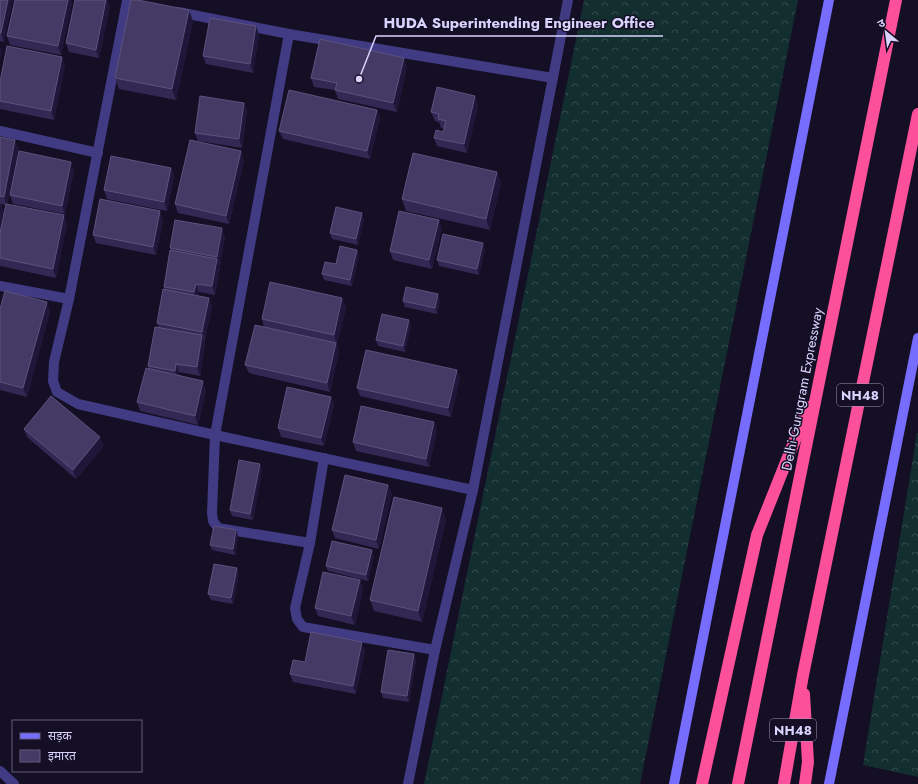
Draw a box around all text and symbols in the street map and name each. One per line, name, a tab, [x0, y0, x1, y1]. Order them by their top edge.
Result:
callout: HUDA Superintending Engineer Office	[376, 9, 663, 36]
text: HUDA Superintending Engineer Office	[383, 12, 655, 34]
north arrow	[866, 12, 906, 52]
text: उ	[874, 14, 888, 32]
street label: Delhi-Gurugram Expressway	[776, 305, 828, 472]
road number: NH48	[837, 384, 883, 406]
road number: NH48	[770, 719, 816, 741]
legend	[12, 720, 142, 772]
text: सड़क	[48, 727, 73, 745]
text: इमारत	[48, 747, 77, 765]

